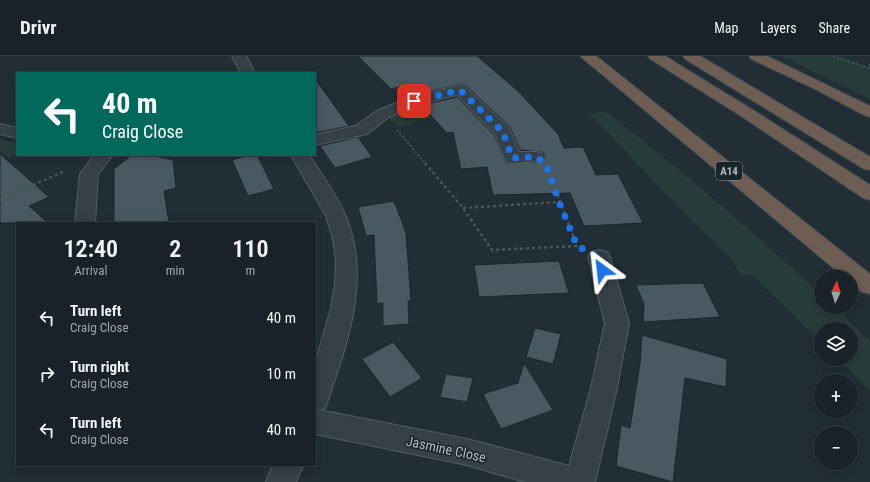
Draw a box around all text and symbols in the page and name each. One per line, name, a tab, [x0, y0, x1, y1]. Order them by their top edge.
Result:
text: Drivr	[20, 16, 57, 39]
text: Map	[714, 20, 738, 36]
text: Layers	[760, 20, 797, 36]
text: Share	[819, 20, 850, 36]
pin	[397, 84, 431, 118]
text: 40 m	[102, 87, 158, 120]
icon: left	[36, 88, 88, 140]
icon: arrive	[403, 90, 425, 112]
text: Craig Close	[102, 121, 183, 142]
road number: A14	[716, 162, 742, 180]
text: 12:40	[64, 235, 118, 263]
text: 2	[169, 235, 181, 263]
text: 110	[232, 235, 268, 263]
position arrow	[581, 249, 623, 291]
text: Arrival	[74, 263, 107, 278]
text: min	[166, 263, 185, 278]
text: m	[245, 263, 255, 278]
north arrow	[814, 270, 858, 314]
map controls	[814, 270, 858, 470]
text: Turn left	[70, 302, 121, 320]
icon: left	[36, 307, 58, 329]
text: 40 m	[266, 309, 296, 327]
text: Craig Close	[70, 320, 129, 335]
button: layers	[814, 322, 858, 366]
text: Turn right	[70, 358, 129, 376]
icon: right	[36, 363, 58, 385]
text: 10 m	[266, 365, 296, 383]
button: +	[814, 374, 858, 418]
text: Craig Close	[70, 376, 129, 391]
text: Turn left	[70, 414, 121, 432]
icon: left	[36, 419, 58, 441]
text: 40 m	[266, 421, 296, 439]
button: −	[814, 426, 858, 470]
text: Craig Close	[70, 432, 129, 447]
street label: Jasmine Close	[405, 433, 488, 465]

